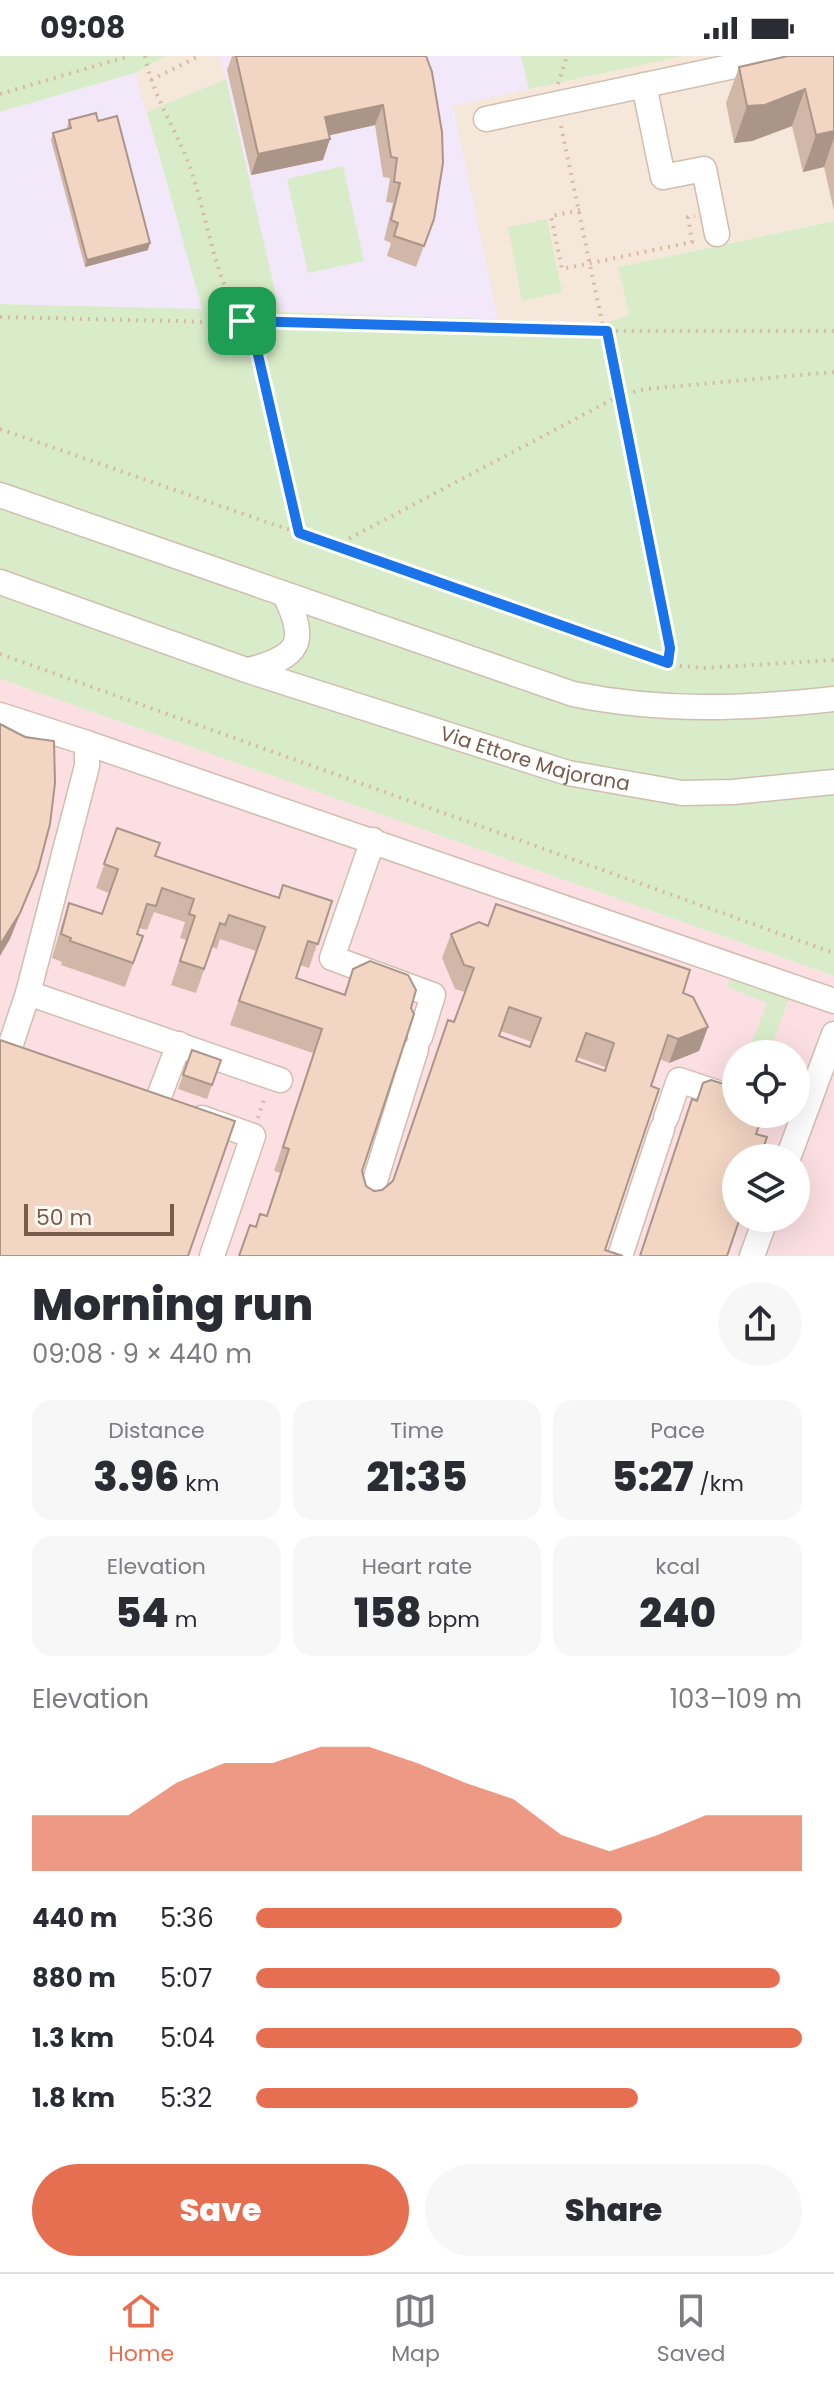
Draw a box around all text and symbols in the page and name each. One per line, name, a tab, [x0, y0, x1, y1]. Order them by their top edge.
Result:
text: 09:08	[40, 6, 126, 49]
pin	[208, 287, 276, 355]
icon: arrive	[220, 299, 264, 343]
street label: Via Ettore Majorana	[437, 719, 632, 798]
map controls	[722, 1040, 810, 1232]
button: locate	[722, 1040, 810, 1128]
button: layers	[722, 1144, 810, 1232]
scale bar	[24, 1200, 174, 1236]
text: 50 m	[36, 1202, 92, 1233]
text: Morning run	[32, 1274, 313, 1335]
button: share	[718, 1282, 802, 1366]
text: 09:08 · 9 × 440 m	[32, 1336, 252, 1372]
text: Distance	[108, 1415, 205, 1446]
text: Time	[390, 1415, 444, 1446]
text: Pace	[650, 1415, 705, 1446]
text: 3.96	[93, 1449, 179, 1505]
text: 21:35	[367, 1449, 467, 1505]
text: 5:27	[612, 1449, 693, 1505]
text: km	[179, 1468, 219, 1499]
text: /km	[693, 1468, 744, 1499]
text: Elevation	[107, 1551, 206, 1582]
text: Heart rate	[362, 1551, 472, 1582]
text: kcal	[655, 1551, 700, 1582]
text: 54	[115, 1585, 169, 1641]
text: 158	[354, 1585, 422, 1641]
text: 240	[639, 1585, 716, 1641]
text: m	[169, 1604, 198, 1635]
text: bpm	[422, 1604, 480, 1635]
text: Elevation	[32, 1681, 149, 1717]
text: 103–109 m	[670, 1681, 802, 1717]
text: 440 m	[32, 1900, 117, 1936]
text: 5:36	[160, 1900, 214, 1936]
text: 880 m	[32, 1960, 116, 1996]
text: 5:07	[160, 1960, 212, 1996]
text: 1.3 km	[32, 2020, 114, 2056]
text: 5:04	[160, 2020, 215, 2056]
text: 1.8 km	[32, 2080, 115, 2116]
text: 5:32	[160, 2080, 212, 2116]
button: Save	[32, 2164, 409, 2256]
button: Share	[425, 2164, 802, 2256]
tab: Home	[109, 2289, 174, 2370]
tab: Map	[391, 2289, 440, 2370]
tab: Saved	[657, 2289, 725, 2370]

